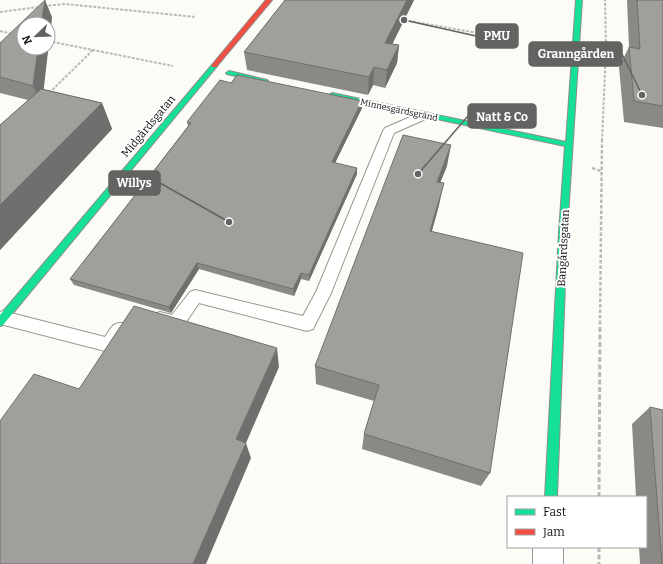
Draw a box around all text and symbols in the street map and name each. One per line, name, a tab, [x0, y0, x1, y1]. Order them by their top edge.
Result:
north arrow	[16, 16, 56, 56]
callout: PMU	[476, 24, 518, 48]
text: PMU	[484, 29, 510, 43]
text: N	[19, 33, 35, 46]
callout: Granngården	[529, 42, 622, 66]
text: Granngården	[538, 47, 615, 61]
street label: Midgårdsgatan	[119, 93, 178, 160]
street label: Minnesgärdsgränd	[359, 97, 439, 123]
callout: Natt & Co	[468, 104, 536, 128]
text: Natt & Co	[476, 110, 528, 124]
callout: Willys	[109, 171, 160, 195]
text: Willys	[116, 176, 152, 190]
street label: Bangårdsgatan	[555, 209, 572, 287]
legend	[507, 496, 647, 548]
text: Fast	[543, 505, 567, 519]
text: Jam	[542, 525, 565, 539]

